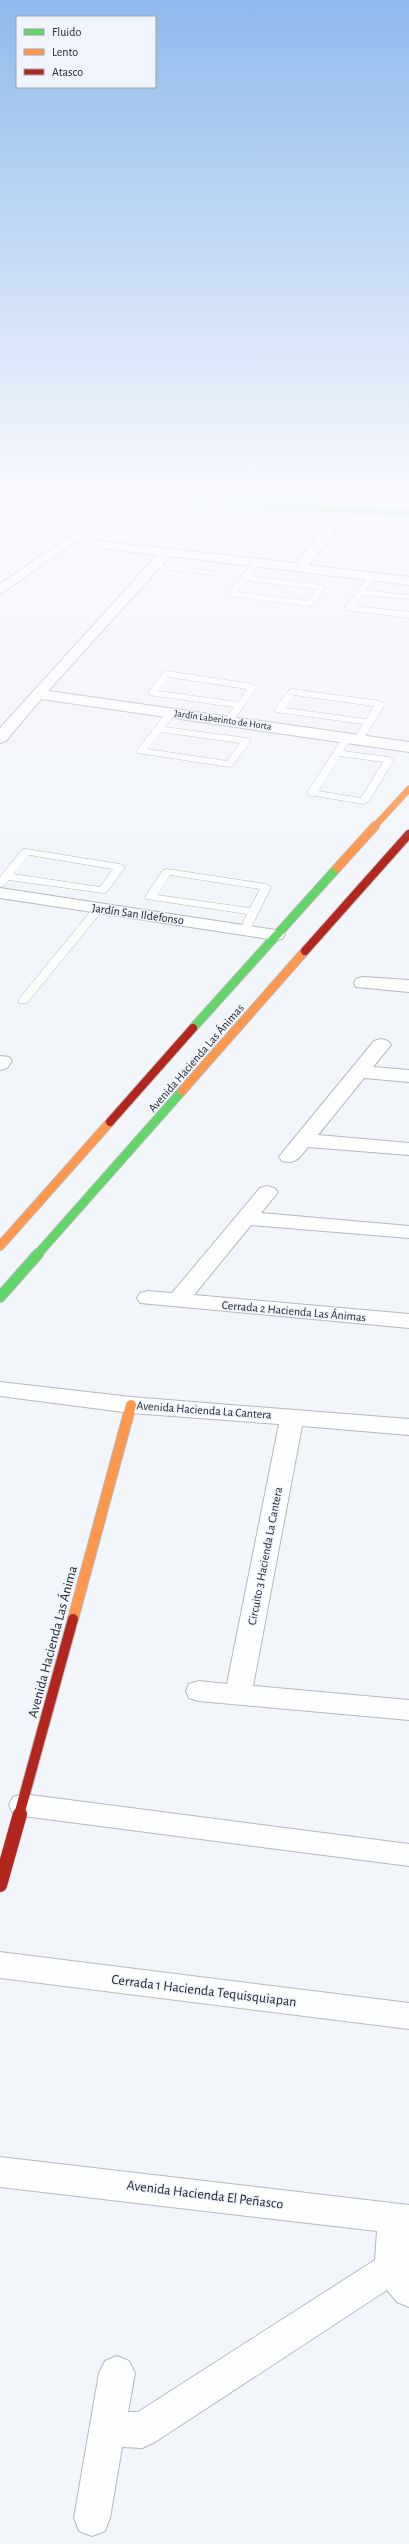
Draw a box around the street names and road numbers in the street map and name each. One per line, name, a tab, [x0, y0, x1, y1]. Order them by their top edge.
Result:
street label: Jardín Laberinto de Horta	[174, 708, 273, 732]
street label: Jardín San Ildefonso	[91, 902, 185, 926]
street label: Avenida Hacienda Las Ánimas	[145, 1001, 246, 1114]
street label: Cerrada 2 Hacienda Las Ánimas	[221, 1298, 367, 1323]
street label: Avenida Hacienda La Cantera	[136, 1399, 272, 1421]
street label: Circuito 3 Hacienda La Cantera	[246, 1485, 284, 1626]
street label: Avenida Hacienda Las Ánima	[23, 1563, 80, 1720]
street label: Cerrada 1 Hacienda Tequisquiapan	[111, 1973, 297, 2009]
street label: Avenida Hacienda El Peñasco	[126, 2178, 284, 2212]

